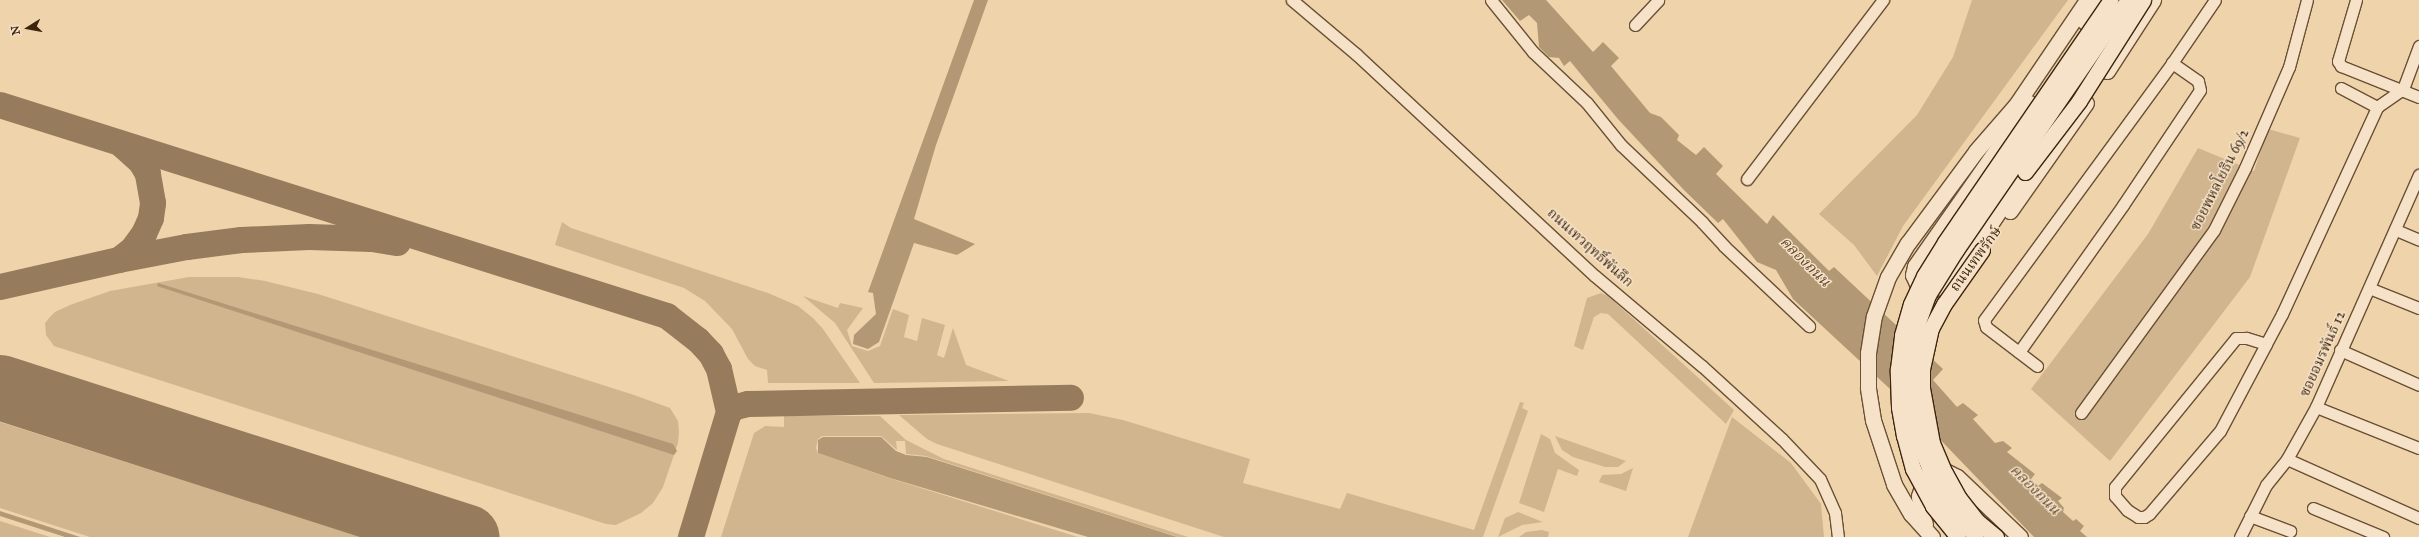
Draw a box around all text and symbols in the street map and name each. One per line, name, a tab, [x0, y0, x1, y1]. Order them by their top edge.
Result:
north arrow	[8, 8, 48, 48]
text: N	[8, 25, 23, 36]
street label: ซอยพหลโยธิน 69/2	[2187, 126, 2253, 234]
street label: ถนนเทวฤทธิ์พันลึก	[1543, 205, 1637, 291]
street label: ถนนเทพรักษ์	[1947, 223, 2005, 295]
water label: คลองถนน	[1776, 233, 1834, 291]
street label: ซอยอมรพันธ์ 12	[2297, 309, 2349, 399]
water label: คลองถนน	[2006, 461, 2064, 519]

